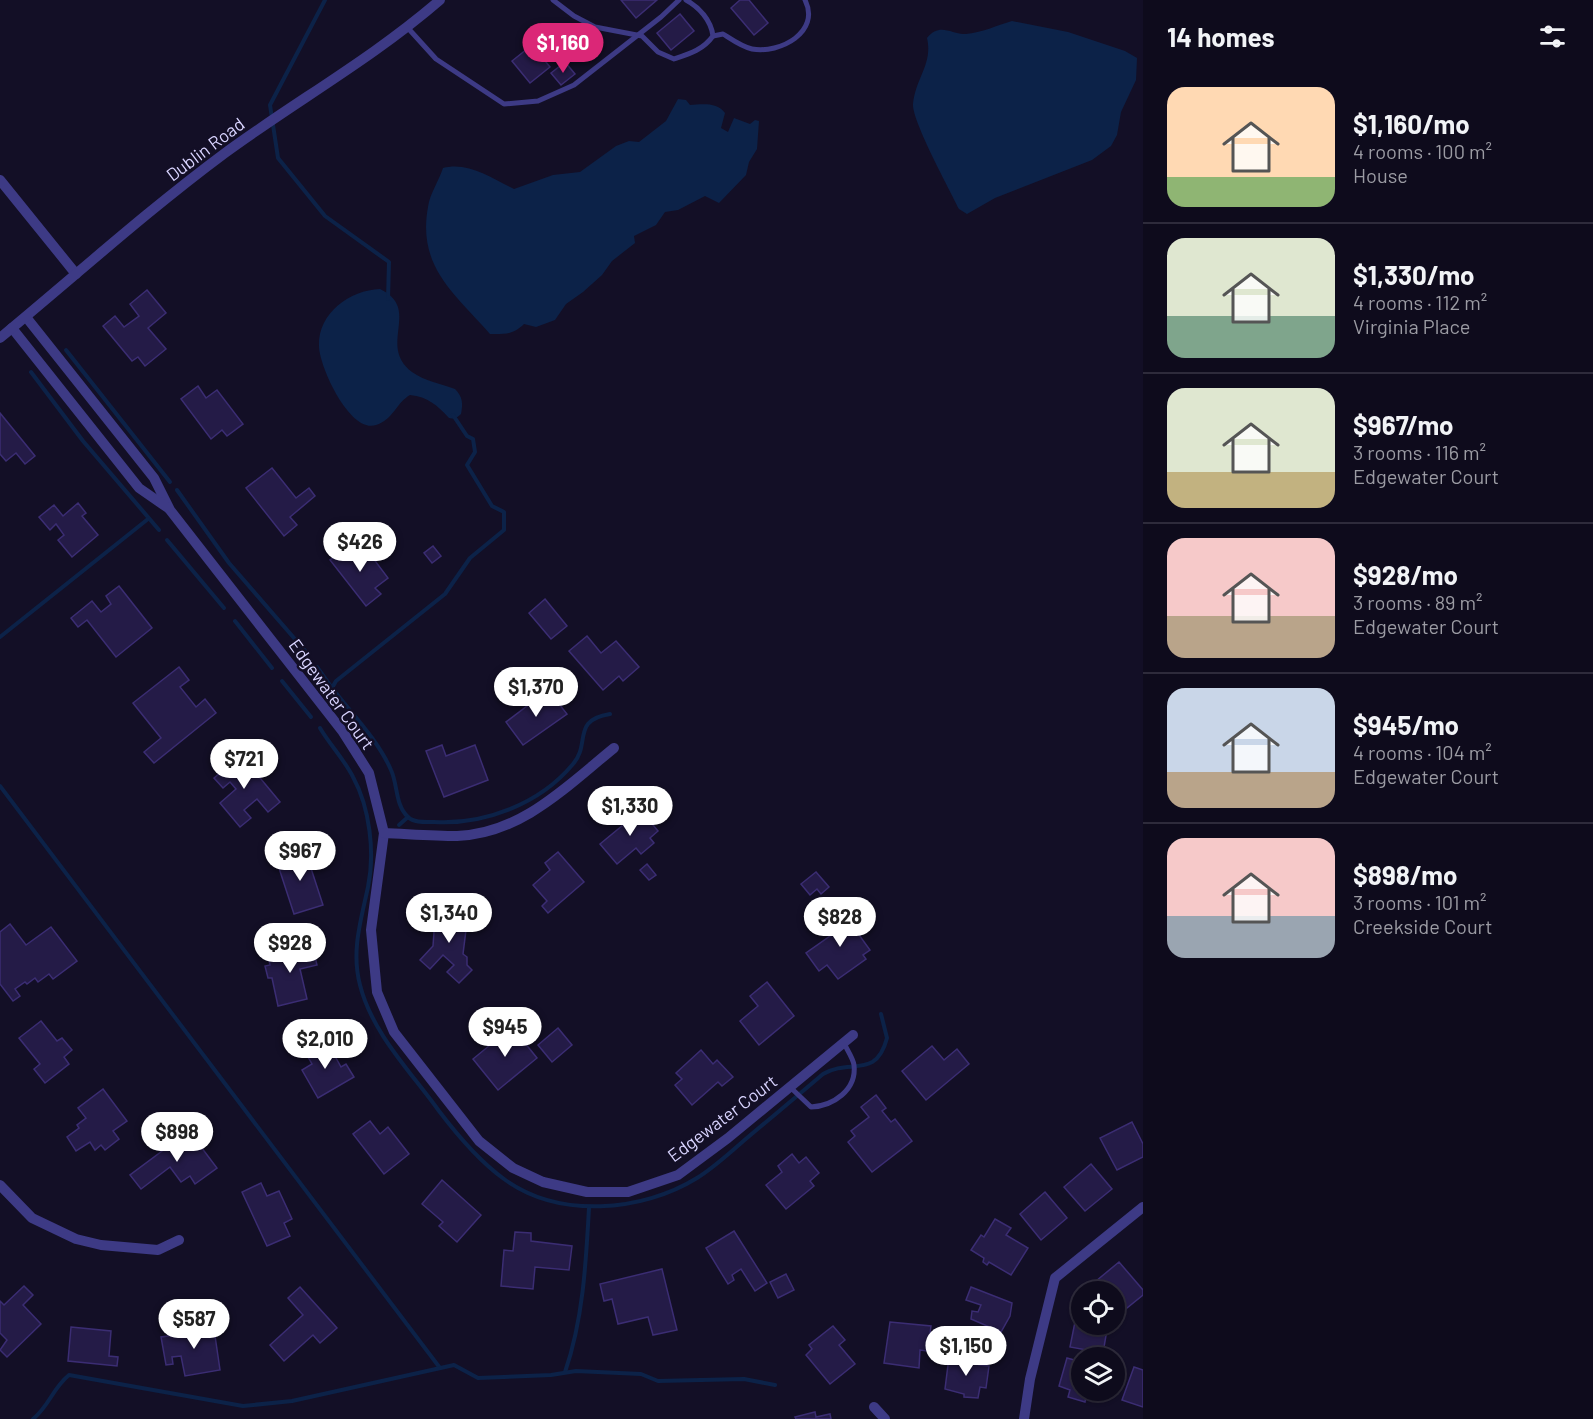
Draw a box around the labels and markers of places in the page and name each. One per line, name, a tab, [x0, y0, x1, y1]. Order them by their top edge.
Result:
pin: $1,160	[514, 23, 612, 74]
pin: $426	[324, 522, 396, 573]
pin: $1,370	[487, 667, 585, 718]
pin: $721	[208, 739, 280, 790]
pin: $1,330	[581, 786, 679, 837]
pin: $967	[264, 831, 336, 882]
pin: $1,340	[400, 893, 498, 944]
pin: $828	[804, 897, 876, 948]
pin: $928	[254, 923, 326, 974]
pin: $945	[469, 1007, 541, 1058]
pin: $2,010	[276, 1019, 374, 1070]
pin: $898	[141, 1112, 213, 1163]
pin: $587	[158, 1299, 230, 1350]
pin: $1,150	[917, 1326, 1015, 1377]

